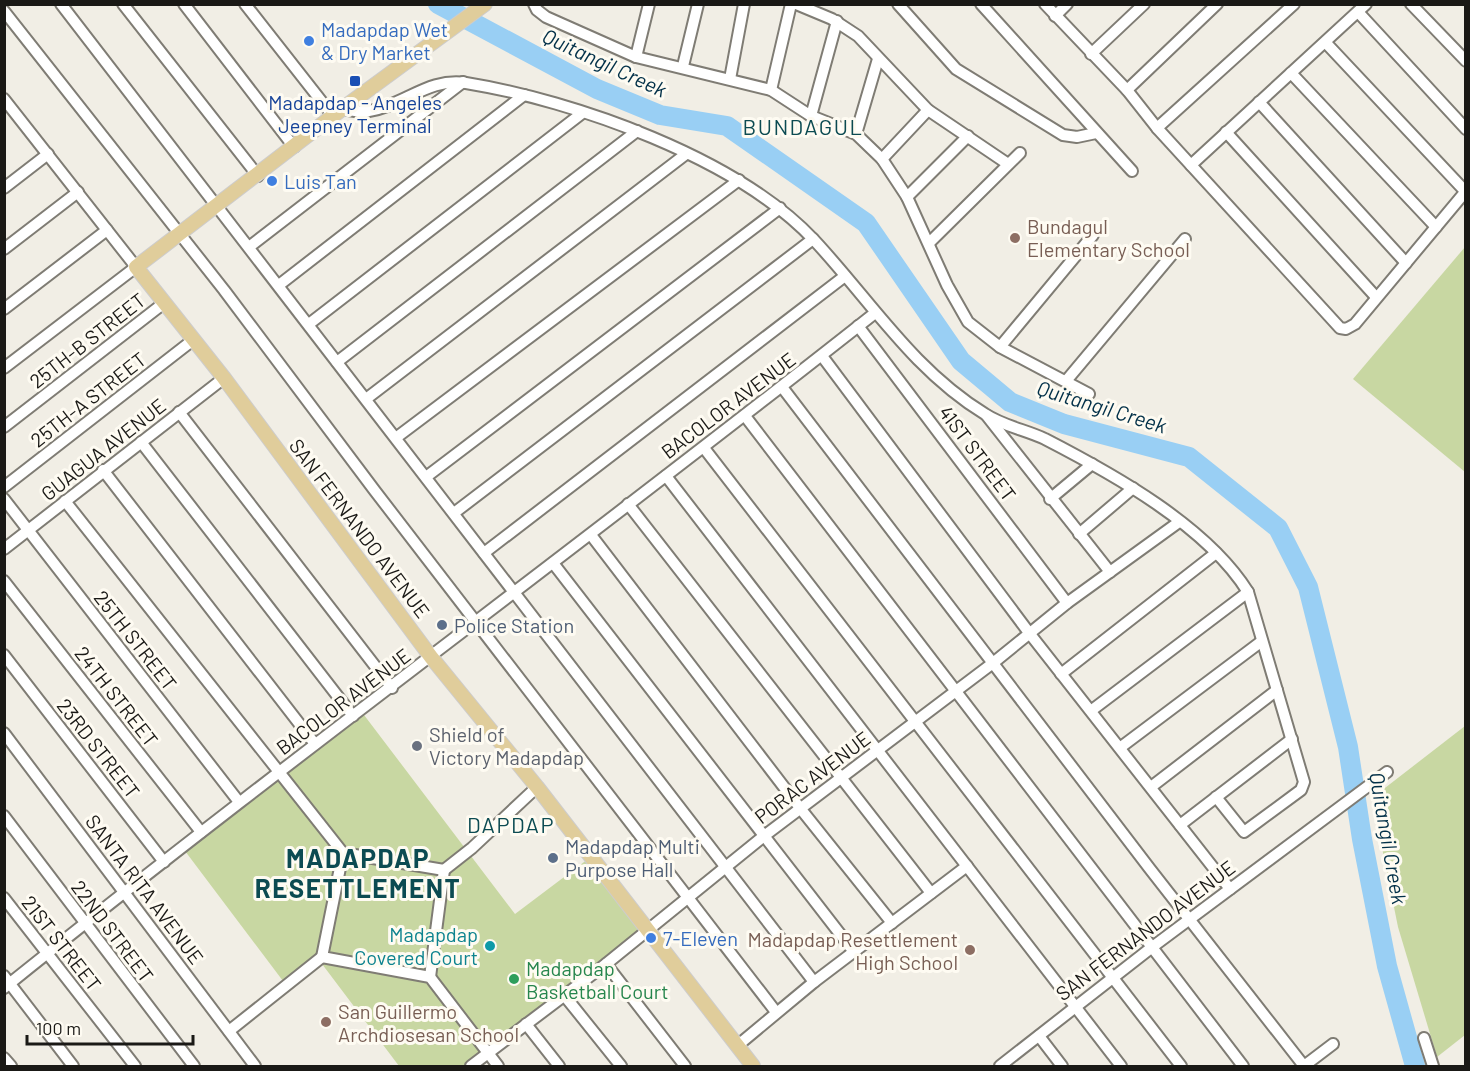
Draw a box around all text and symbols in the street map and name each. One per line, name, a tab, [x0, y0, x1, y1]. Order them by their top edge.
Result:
place label: Madapdap Wet & Dry Market	[321, 17, 448, 64]
water label: Quitangil Creek	[539, 22, 672, 102]
marker: Madapdap Wet & Dry Market	[302, 34, 316, 48]
marker: Madapdap - Angeles Jeepney Terminal	[348, 74, 362, 88]
place label: Madapdap - Angeles Jeepney Terminal	[268, 90, 442, 137]
district label: BUNDAGUL	[742, 113, 864, 139]
place label: Luis Tan	[284, 169, 357, 193]
marker: Luis Tan	[265, 174, 279, 188]
place label: Bundagul Elementary School	[1027, 214, 1190, 261]
marker: Bundagul Elementary School	[1008, 231, 1022, 245]
street label: 25TH-B STREET	[24, 287, 150, 393]
street label: 25TH-A STREET	[25, 346, 151, 452]
street label: BACOLOR AVENUE	[656, 347, 800, 463]
water label: Quitangil Creek	[1034, 374, 1170, 438]
street label: GUAGUA AVENUE	[36, 393, 170, 505]
street label: 41ST STREET	[934, 401, 1022, 505]
street label: SAN FERNANDO AVENUE	[285, 434, 435, 622]
street label: 25TH STREET	[90, 585, 182, 695]
place label: Police Station	[454, 613, 574, 637]
marker: Police Station	[435, 618, 449, 632]
street label: 24TH STREET	[70, 641, 164, 751]
street label: BACOLOR AVENUE	[271, 643, 415, 759]
street label: 23RD STREET	[53, 693, 145, 803]
place label: Shield of Victory Madapdap	[429, 722, 584, 769]
street label: PORAC AVENUE	[749, 726, 875, 828]
marker: Shield of Victory Madapdap	[410, 739, 424, 753]
water label: Quitangil Creek	[1365, 770, 1413, 907]
street label: SANTA RITA AVENUE	[81, 810, 209, 968]
district label: DAPDAP	[467, 811, 555, 837]
place label: Madapdap Multi Purpose Hall	[565, 834, 700, 881]
district label: MADAPDAP RESETTLEMENT	[255, 842, 461, 903]
marker: Madapdap Multi Purpose Hall	[546, 851, 560, 865]
street label: SAN FERNANDO AVENUE	[1051, 855, 1239, 1005]
street label: 22ND STREET	[67, 875, 159, 987]
street label: 21ST STREET	[17, 890, 107, 996]
place label: Madapdap Covered Court	[354, 922, 478, 969]
place label: 7-Eleven	[663, 926, 738, 950]
place label: Madapdap Resettlement High School	[748, 927, 958, 974]
marker: 7-Eleven	[644, 931, 658, 945]
marker: Madapdap Covered Court	[483, 939, 497, 953]
marker: Madapdap Resettlement High School	[963, 943, 977, 957]
place label: Madapdap Basketball Court	[526, 956, 669, 1003]
marker: Madapdap Basketball Court	[507, 972, 521, 986]
place label: San Guillermo Archdiosesan School	[338, 999, 519, 1046]
scale bar	[27, 1008, 194, 1046]
marker: San Guillermo Archdiosesan School	[319, 1015, 333, 1029]
text: 100 m	[36, 1017, 81, 1039]

